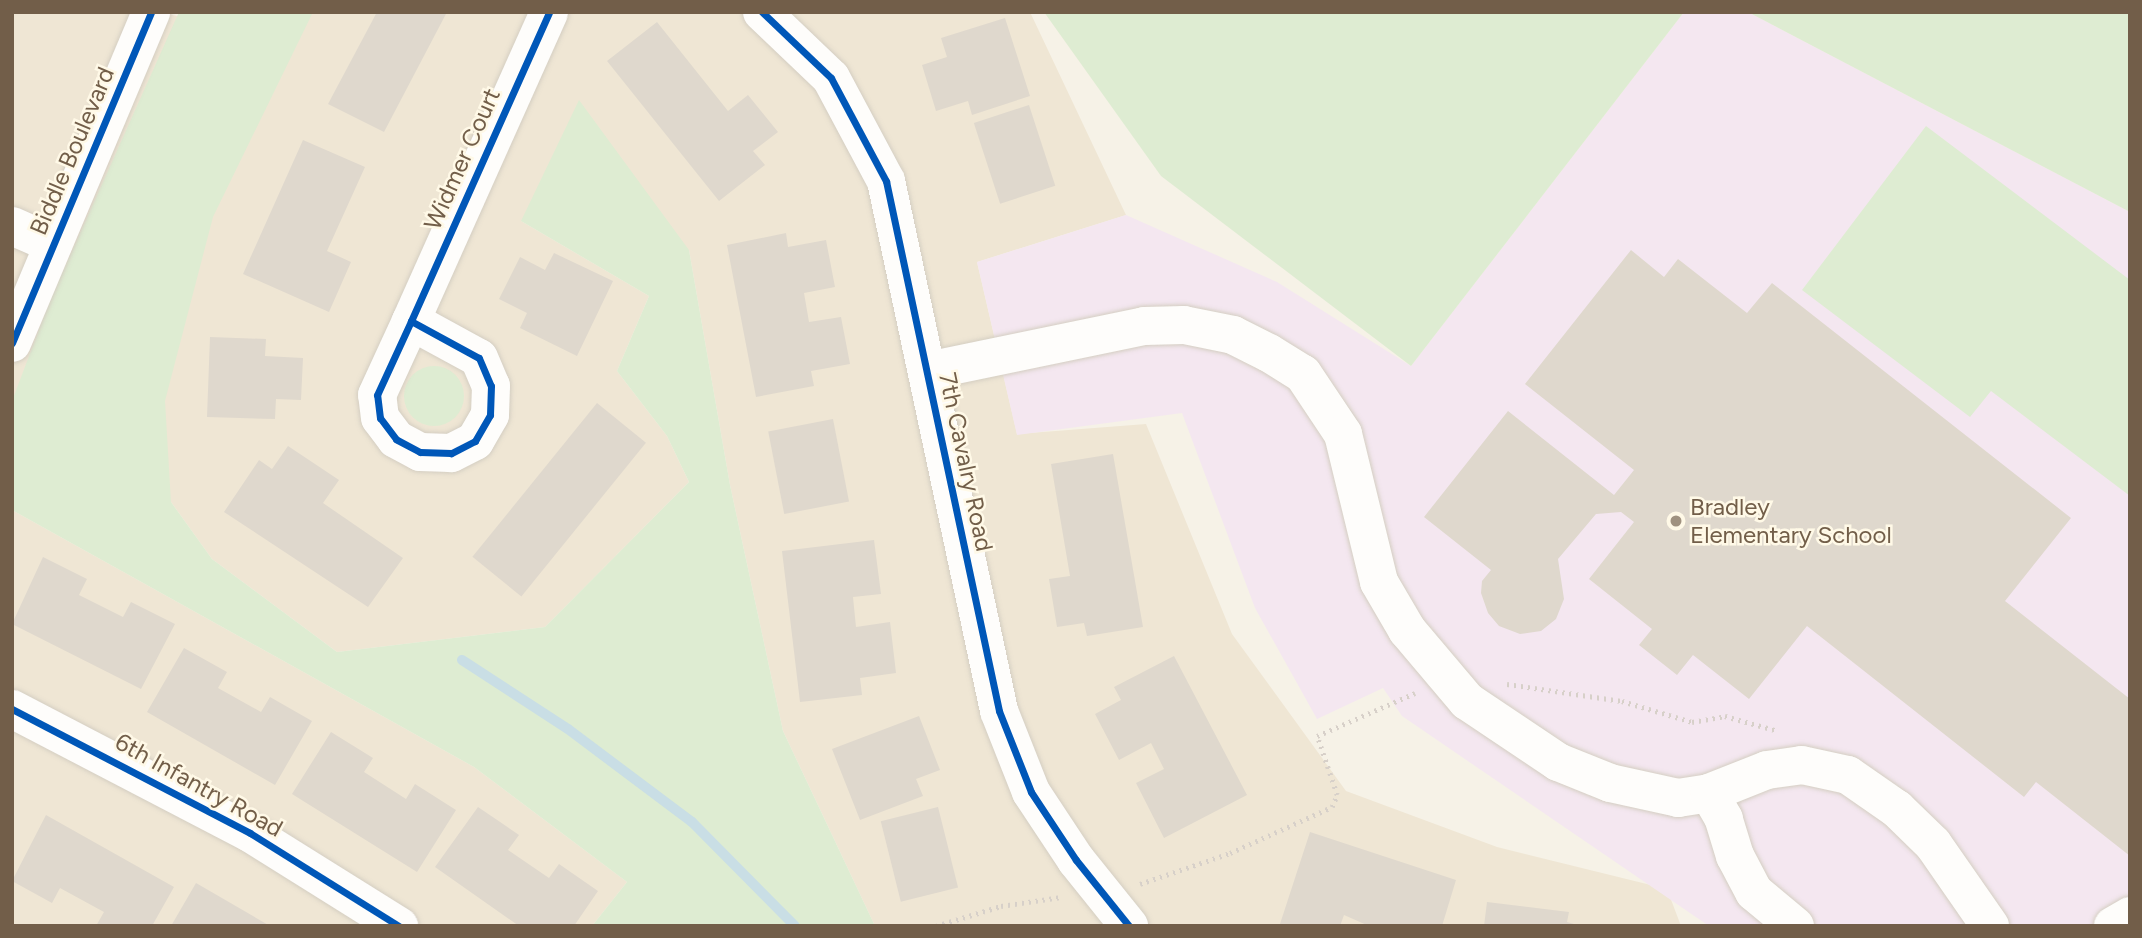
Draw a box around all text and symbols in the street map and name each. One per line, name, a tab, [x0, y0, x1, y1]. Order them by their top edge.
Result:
street label: Biddle Boulevard	[24, 63, 120, 239]
street label: Widmer Court	[418, 84, 506, 234]
street label: 7th Cavalry Road	[933, 370, 999, 554]
place label: Bradley Elementary School	[1690, 493, 1892, 549]
marker: Bradley Elementary School	[1668, 513, 1684, 529]
street label: 6th Infantry Road	[110, 727, 288, 843]

